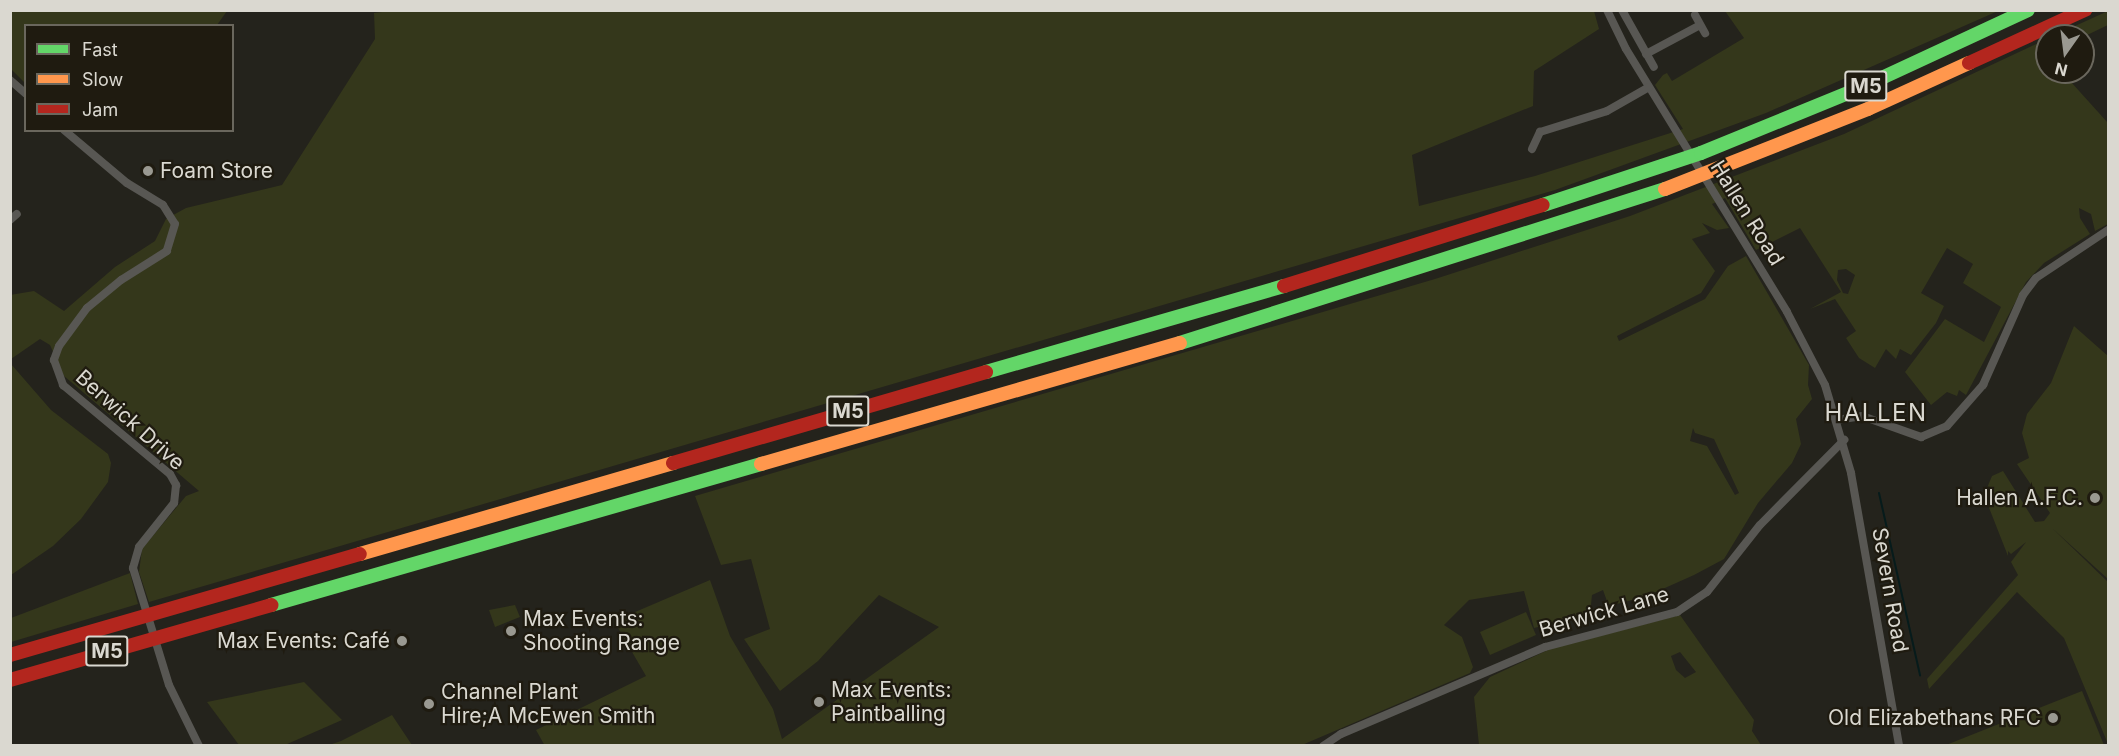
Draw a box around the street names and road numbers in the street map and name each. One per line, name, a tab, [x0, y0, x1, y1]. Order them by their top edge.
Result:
road number: M5	[1844, 69, 1888, 103]
street label: Hallen Road	[1705, 156, 1789, 270]
street label: Berwick Drive	[70, 365, 190, 475]
road number: M5	[826, 394, 870, 428]
street label: Severn Road	[1867, 526, 1913, 654]
street label: Berwick Lane	[1536, 581, 1672, 643]
road number: M5	[84, 634, 130, 668]

